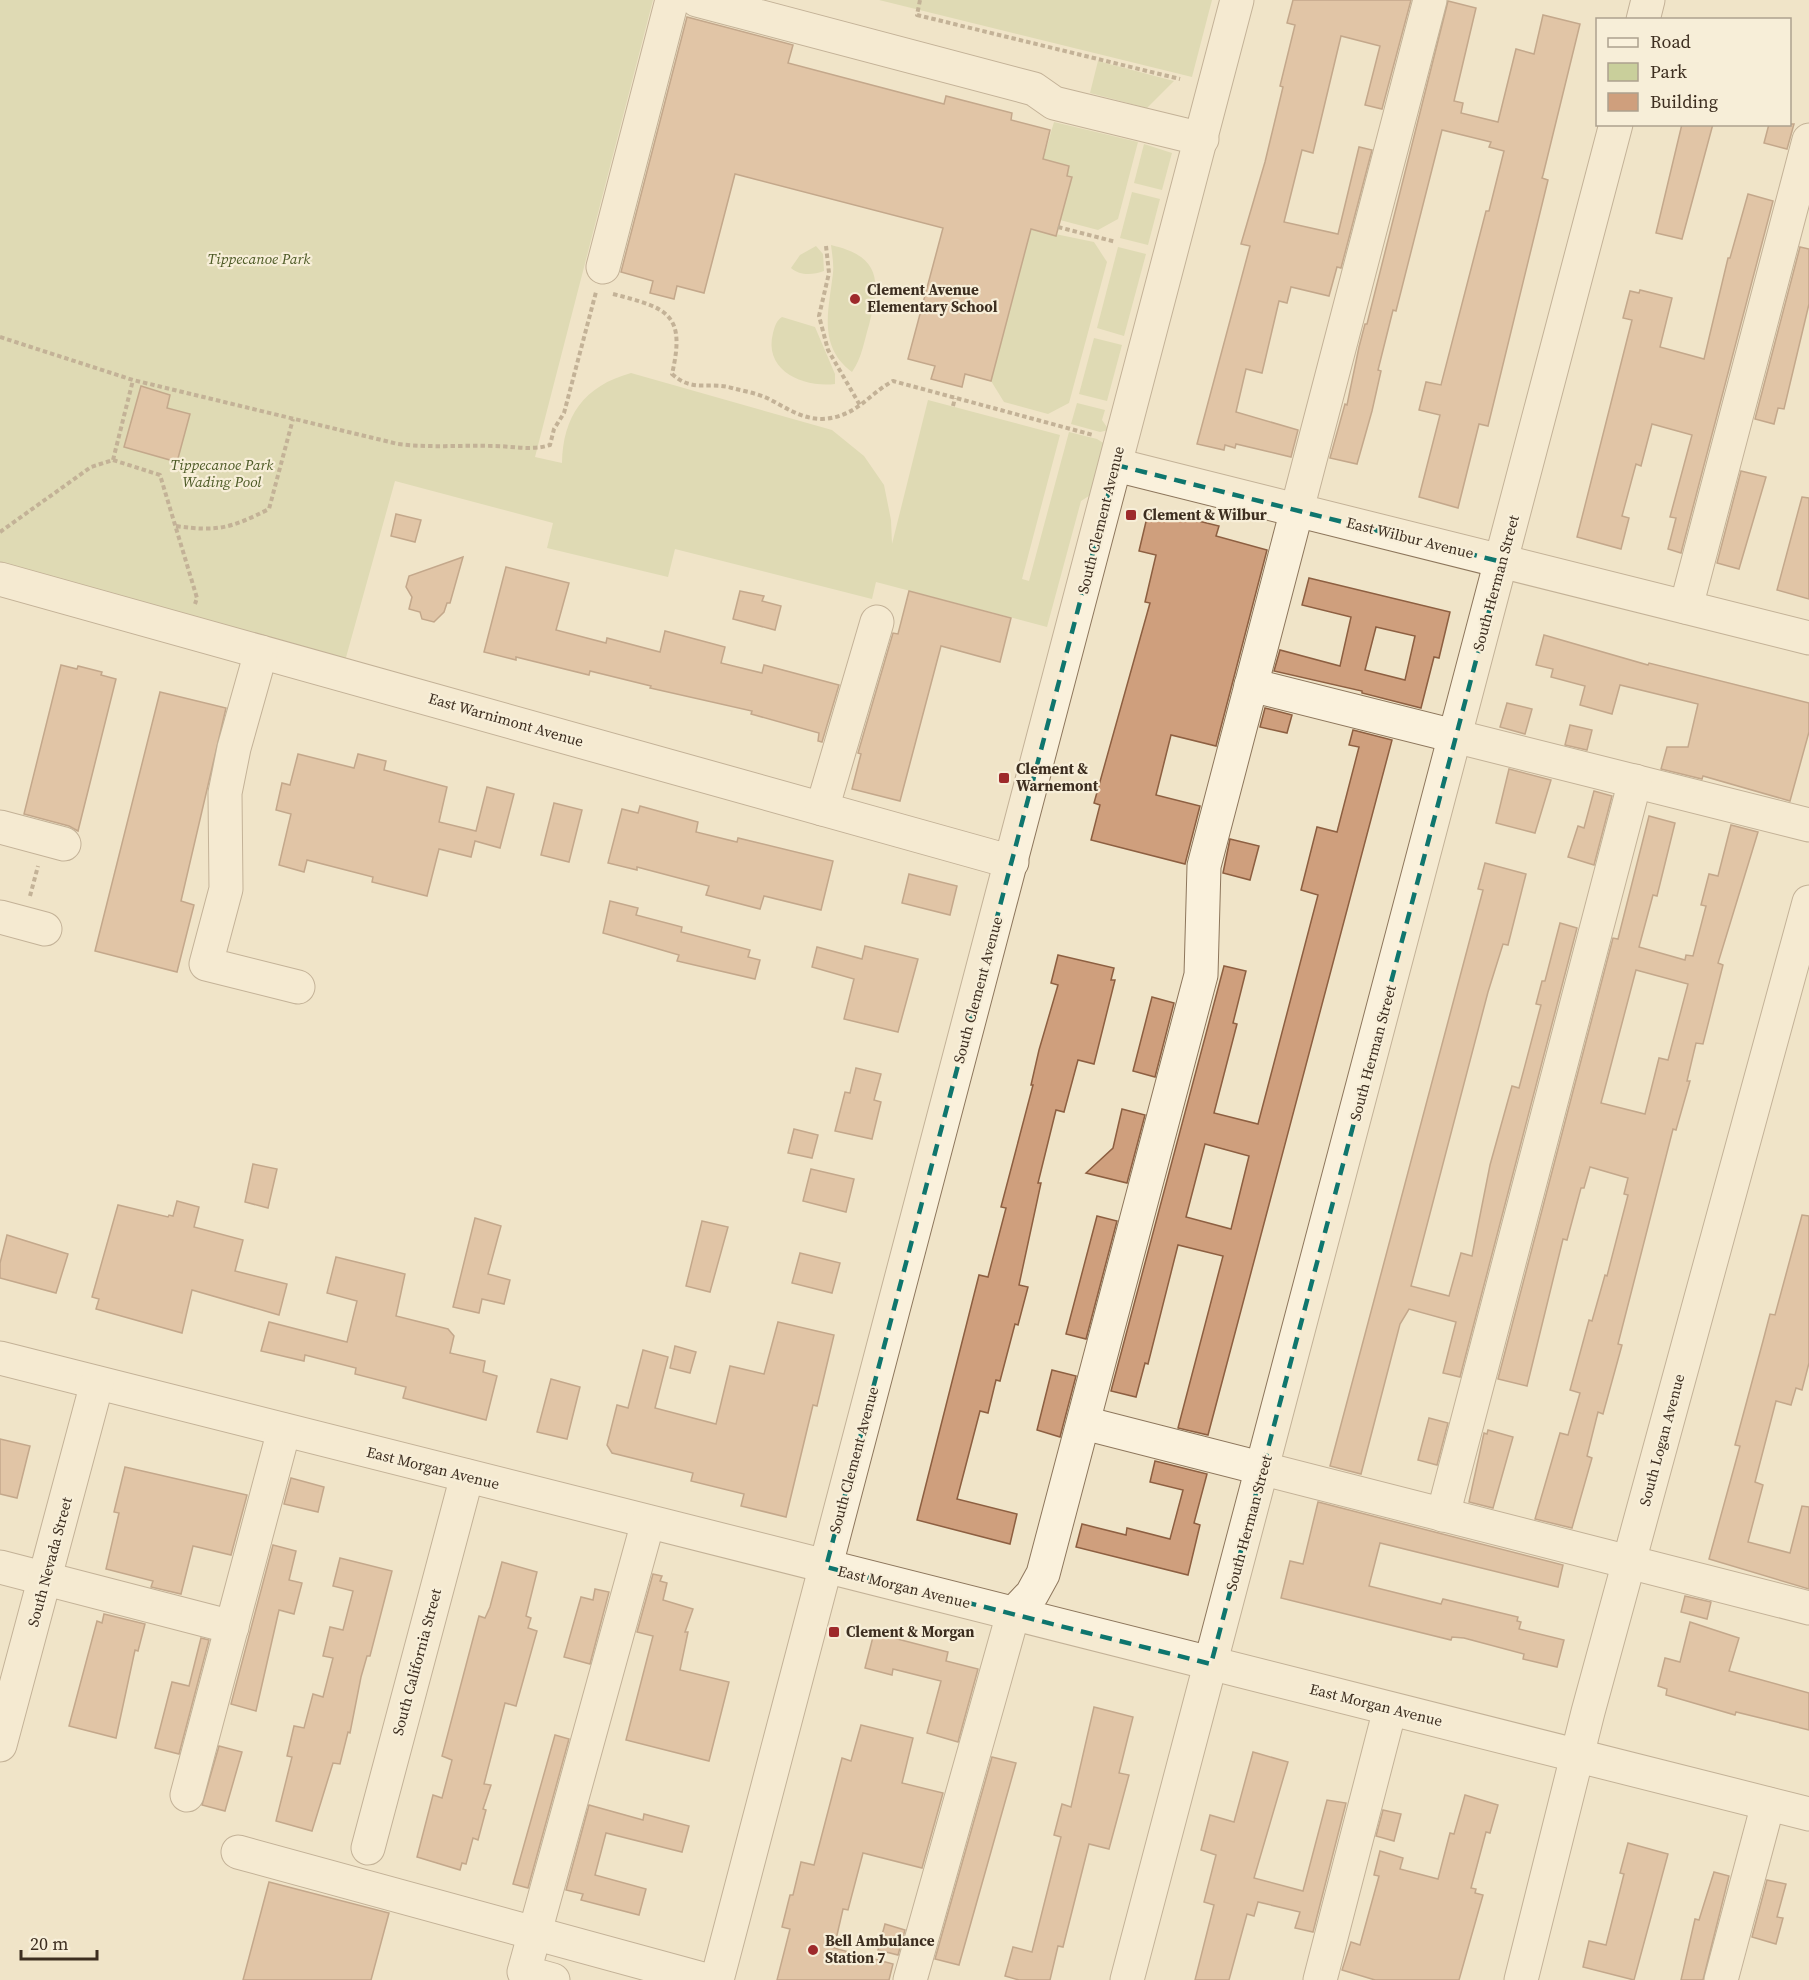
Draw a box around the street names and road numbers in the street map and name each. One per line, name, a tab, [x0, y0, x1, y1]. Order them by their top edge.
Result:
street label: South Clement Avenue	[1072, 444, 1129, 596]
street label: East Wilbur Avenue	[1344, 512, 1476, 564]
street label: South Herman Street	[1467, 512, 1524, 653]
street label: East Warnimont Avenue	[426, 687, 586, 752]
street label: South Clement Avenue	[948, 914, 1007, 1066]
street label: South Herman Street	[1344, 982, 1401, 1123]
street label: South Logan Avenue	[1634, 1371, 1689, 1508]
street label: South Clement Avenue	[824, 1384, 883, 1536]
street label: East Morgan Avenue	[365, 1441, 502, 1494]
street label: South Herman Street	[1220, 1452, 1277, 1593]
street label: South Nevada Street	[22, 1495, 77, 1629]
street label: East Morgan Avenue	[836, 1560, 973, 1613]
street label: South California Street	[387, 1586, 446, 1738]
street label: East Morgan Avenue	[1308, 1678, 1445, 1731]

